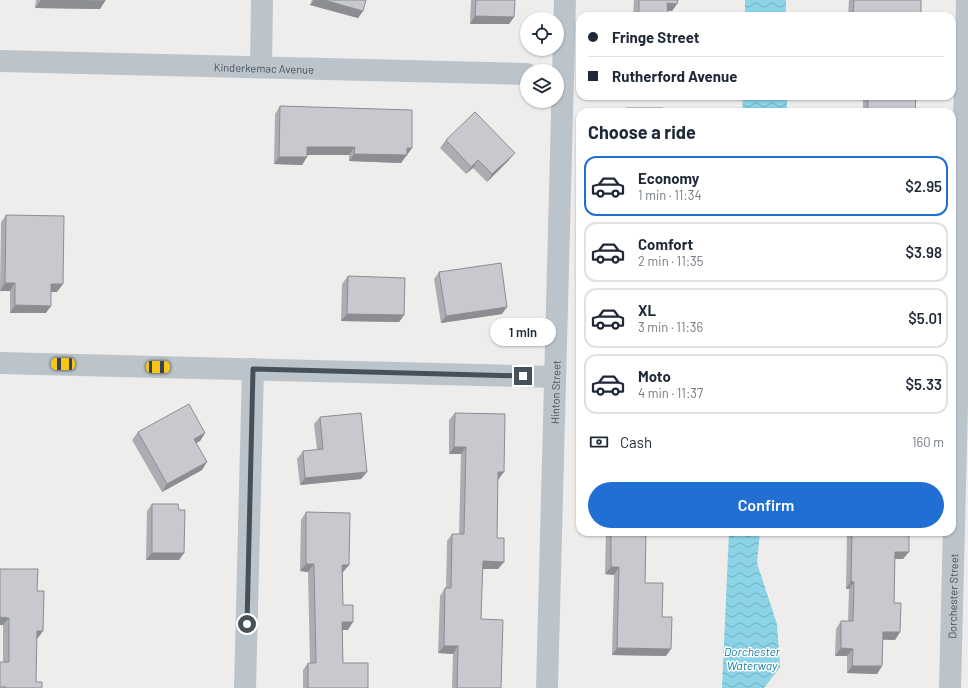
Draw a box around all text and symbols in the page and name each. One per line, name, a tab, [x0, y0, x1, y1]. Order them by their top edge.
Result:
map controls	[520, 12, 564, 108]
button: locate	[520, 12, 564, 56]
text: Fringe Street	[612, 28, 699, 46]
street label: Kinderkemac Avenue	[214, 60, 314, 75]
button: layers	[520, 64, 564, 108]
text: Rutherford Avenue	[612, 67, 737, 85]
text: Choose a ride	[588, 121, 696, 143]
icon: car	[590, 168, 626, 204]
text: Economy	[638, 169, 699, 187]
text: $2.95	[905, 177, 942, 195]
text: 1 min · 11:34	[638, 187, 702, 203]
icon: car	[590, 234, 626, 270]
text: Comfort	[638, 235, 693, 253]
text: $3.98	[906, 243, 942, 261]
text: 2 min · 11:35	[638, 253, 704, 269]
icon: car	[590, 300, 626, 336]
text: XL	[638, 301, 656, 319]
text: $5.01	[908, 309, 942, 327]
callout: 1 min	[490, 318, 556, 346]
text: 3 min · 11:36	[638, 319, 703, 335]
text: 1 min	[509, 324, 537, 340]
car	[51, 358, 75, 370]
street label: Hinton Street	[547, 360, 562, 424]
car	[146, 361, 170, 373]
icon: car	[590, 366, 626, 402]
route end	[514, 367, 532, 385]
text: Moto	[638, 367, 671, 385]
text: $5.33	[906, 375, 942, 393]
text: 4 min · 11:37	[638, 385, 703, 401]
icon: cash	[588, 431, 610, 453]
text: Cash	[620, 433, 652, 451]
text: 160 m	[912, 434, 944, 450]
button: Confirm	[588, 482, 944, 528]
street label: Dorchester Street	[945, 553, 960, 639]
route start	[238, 615, 256, 633]
water label: Dorchester Waterway	[724, 644, 781, 672]

